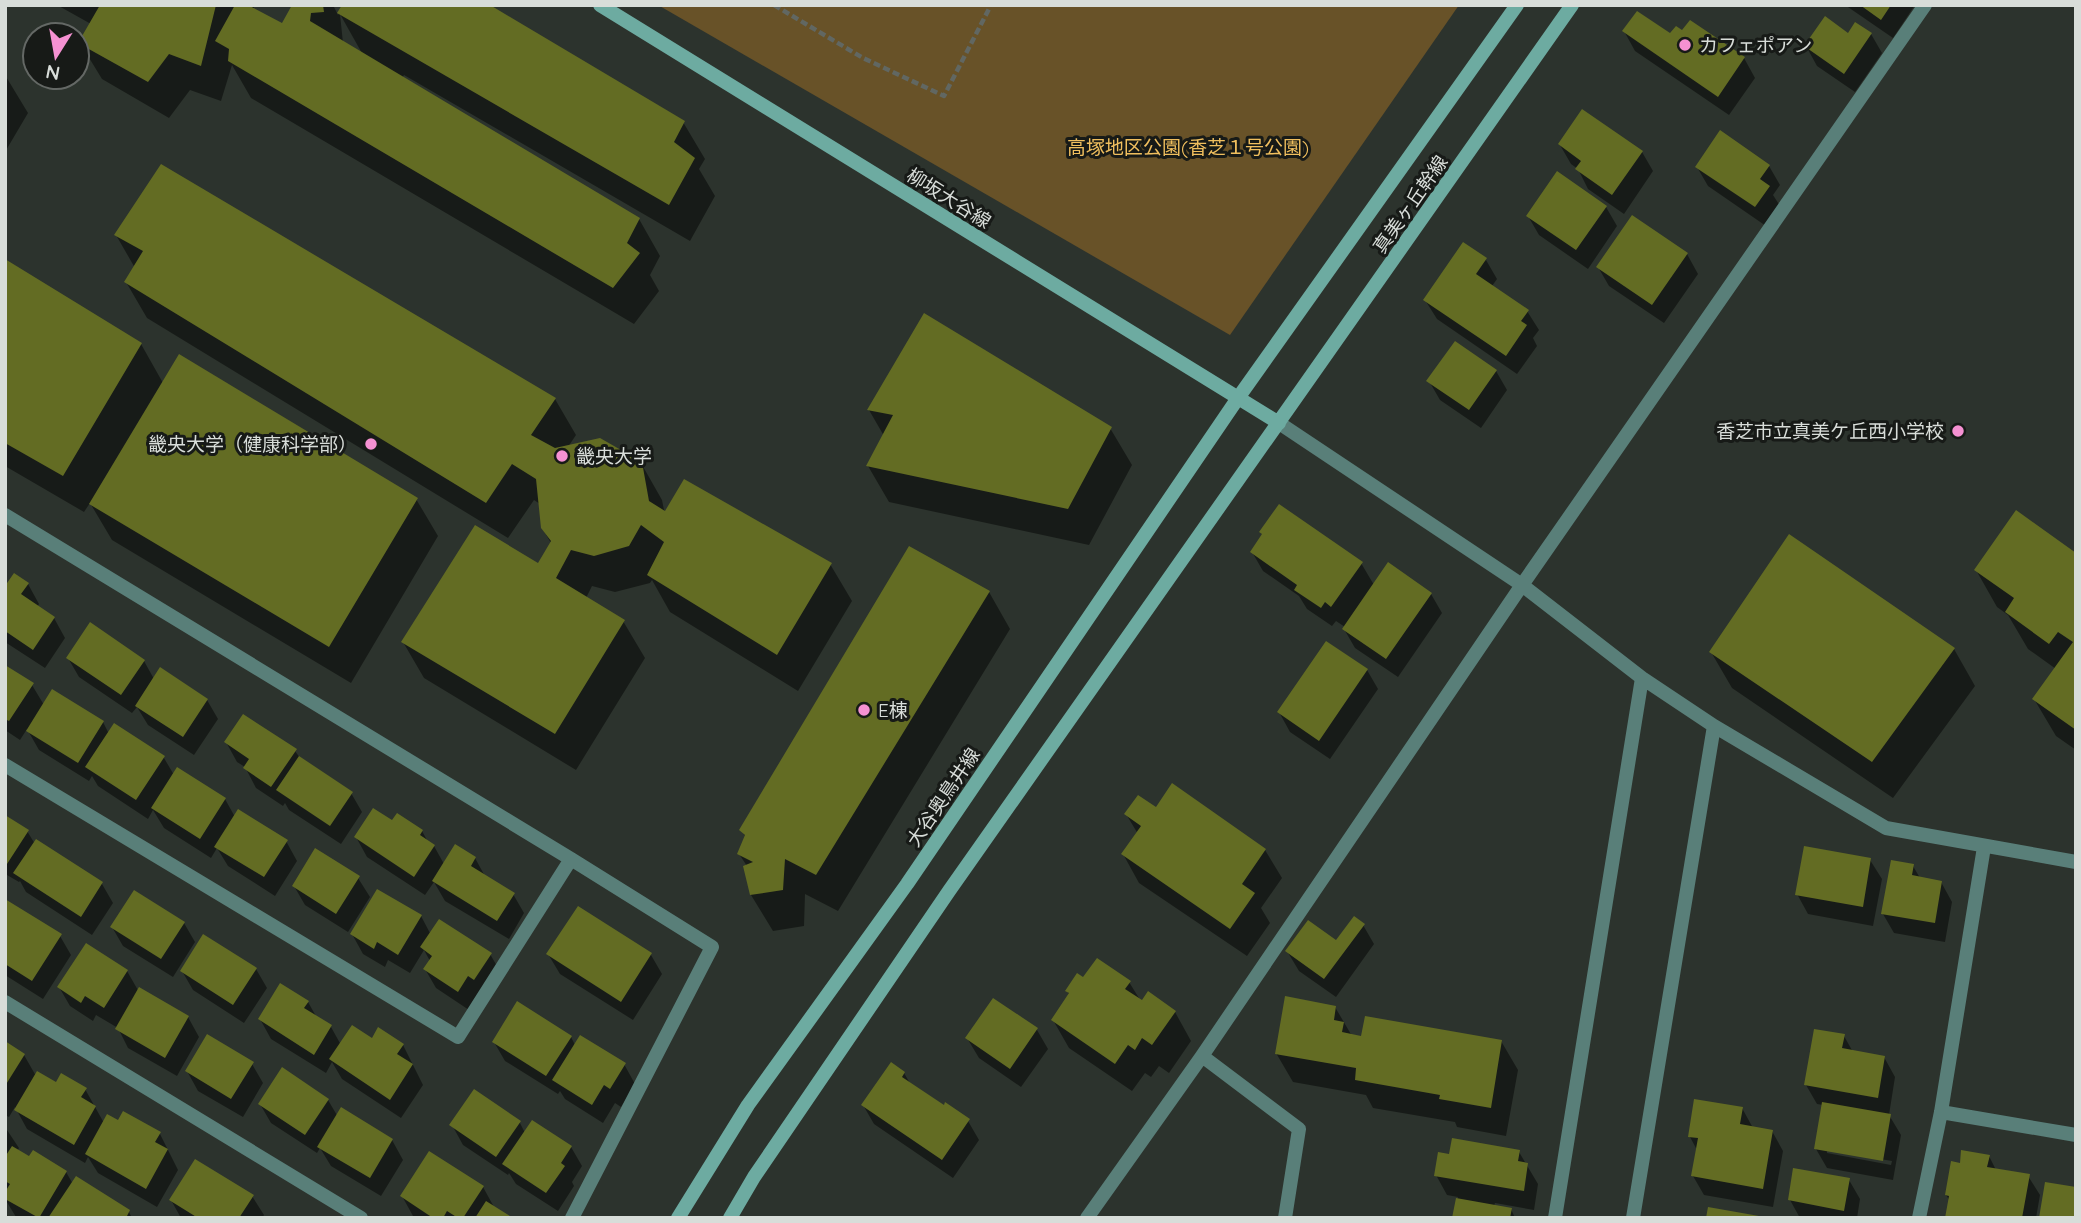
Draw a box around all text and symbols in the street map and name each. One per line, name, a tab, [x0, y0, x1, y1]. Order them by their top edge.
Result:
north arrow	[21, 21, 91, 91]
place label: カフェポアン	[1699, 33, 1812, 57]
marker: カフェポアン	[1677, 37, 1693, 53]
text: N	[44, 60, 62, 86]
park label: 高塚地区公園(香芝１号公園)	[1067, 135, 1309, 159]
street label: 真美ヶ丘幹線	[1367, 150, 1453, 258]
street label: 柳坂大谷線	[902, 163, 996, 233]
place label: 香芝市立真美ケ丘西小学校	[1716, 419, 1944, 443]
marker: 香芝市立真美ケ丘西小学校	[1950, 423, 1966, 439]
place label: 畿央大学（健康科学部）	[148, 432, 357, 456]
marker: 畿央大学（健康科学部）	[363, 436, 379, 452]
place label: 畿央大学	[576, 444, 652, 468]
marker: 畿央大学	[554, 448, 570, 464]
place label: E棟	[878, 698, 908, 722]
marker: E棟	[856, 702, 872, 718]
street label: 大谷奥鳥井線	[901, 743, 985, 851]

